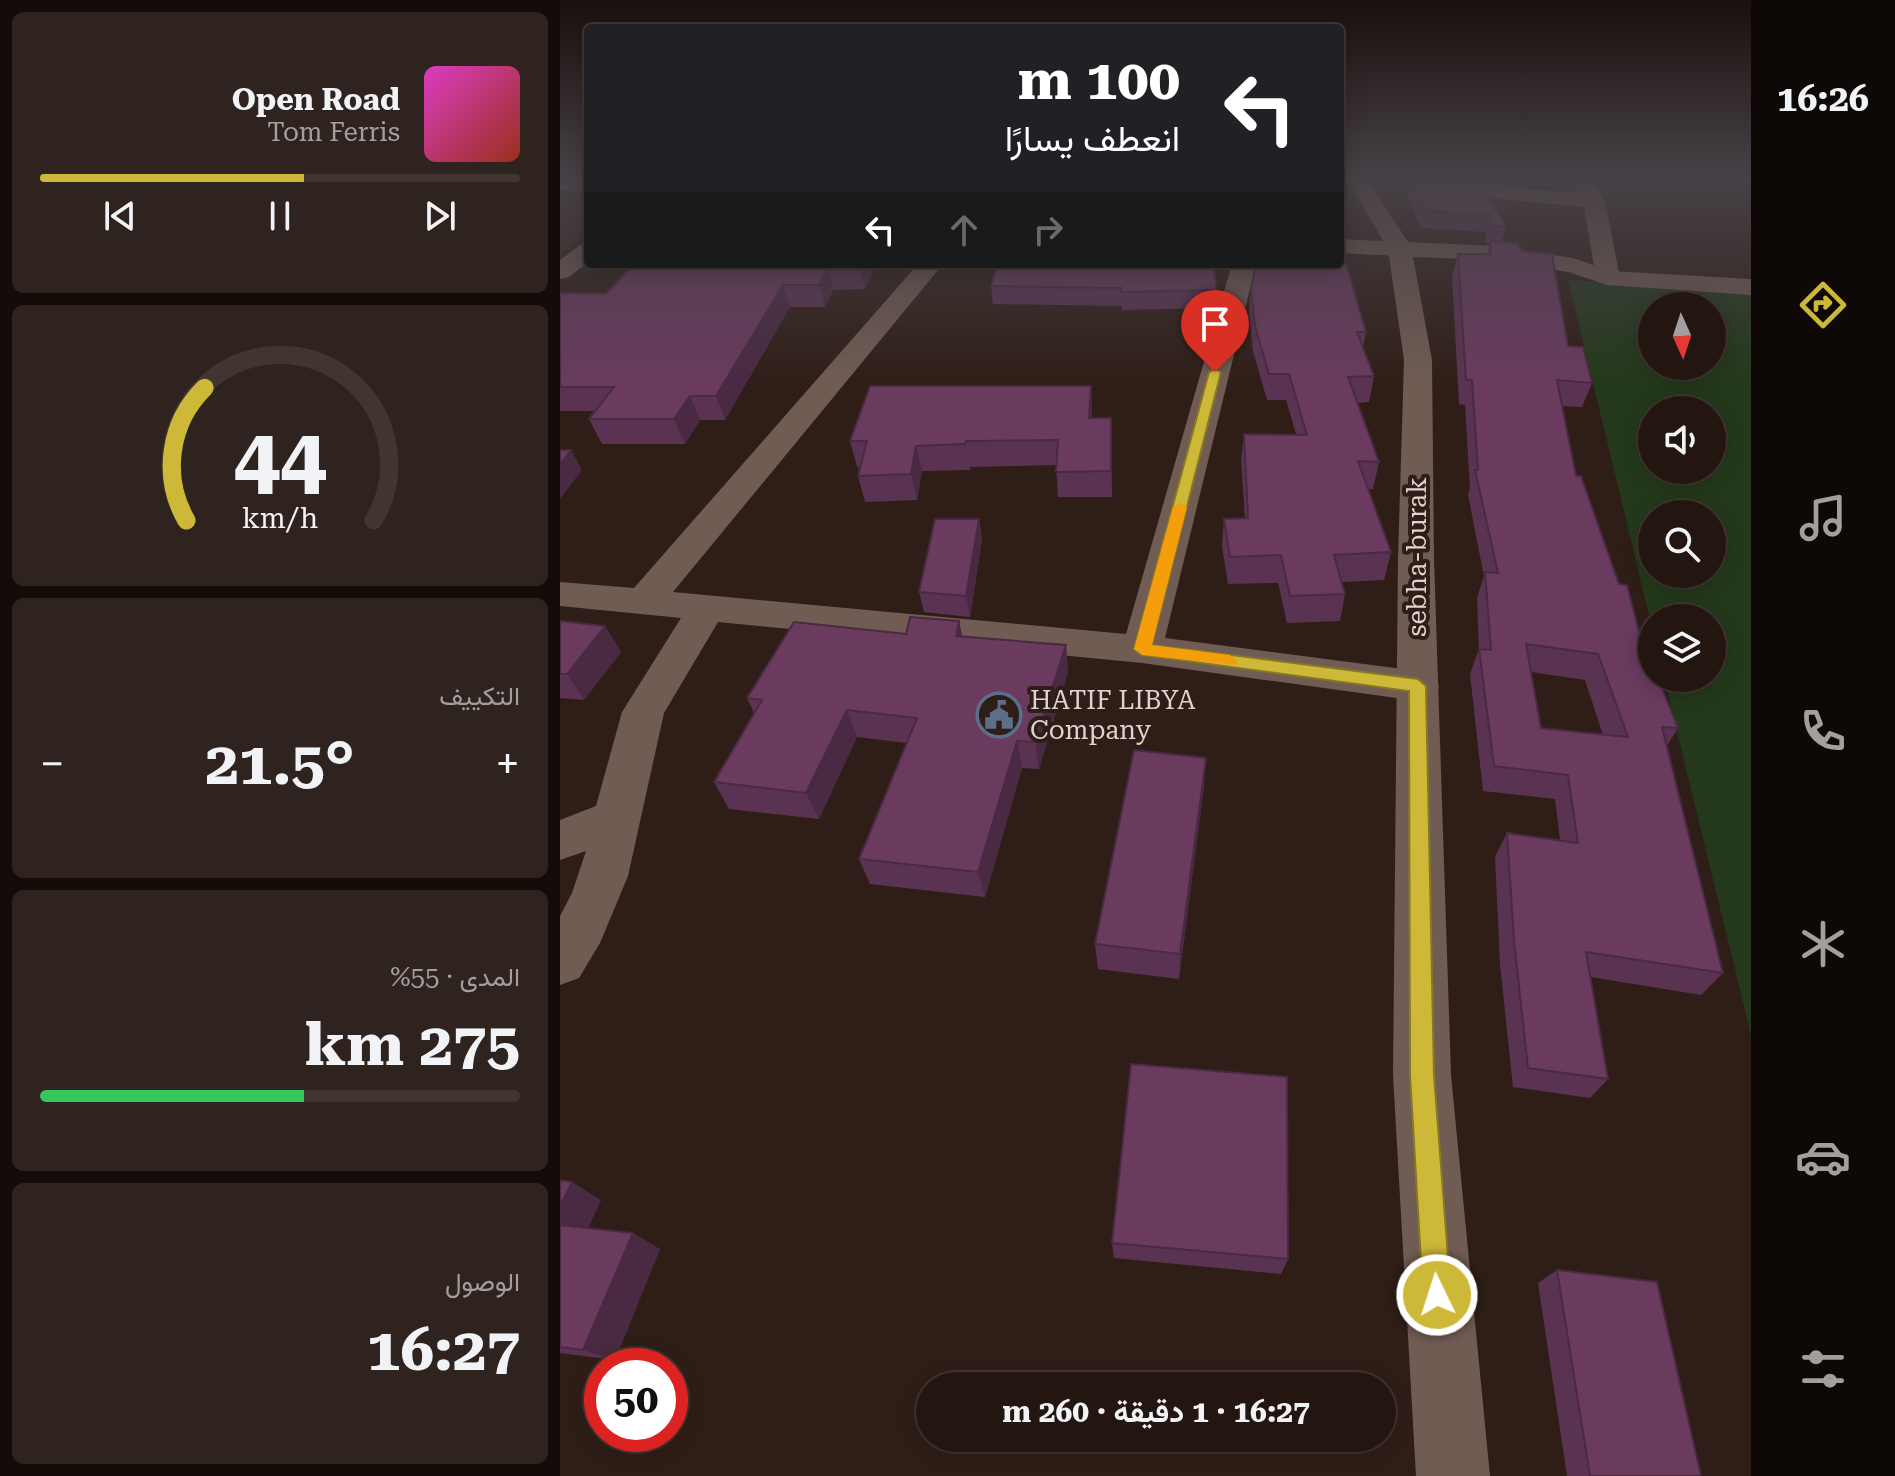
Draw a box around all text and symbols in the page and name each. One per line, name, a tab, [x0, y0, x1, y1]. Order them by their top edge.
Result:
text: 100 m	[1018, 47, 1180, 113]
icon: left	[1208, 56, 1312, 160]
text: 16:26	[1777, 78, 1869, 120]
text: Open Road	[232, 82, 400, 117]
text: Tom Ferris	[267, 117, 400, 147]
text: انعطف يسارًا	[1005, 118, 1180, 160]
icon: previous	[98, 194, 142, 238]
icon: pause	[258, 194, 302, 238]
icon: next	[418, 194, 462, 238]
icon: left	[858, 208, 902, 252]
icon: ahead	[942, 208, 986, 252]
icon: right	[1026, 208, 1070, 252]
icon: directions	[1795, 277, 1851, 333]
pin	[1181, 290, 1249, 372]
north arrow	[1638, 292, 1726, 380]
map controls	[1638, 292, 1726, 692]
icon: arrive	[1193, 302, 1237, 346]
button: sound	[1638, 396, 1726, 484]
text: 44	[233, 410, 327, 507]
street label: sebha-burak	[1402, 477, 1432, 637]
icon: music	[1795, 490, 1851, 546]
button: search	[1638, 500, 1726, 588]
text: km/h	[242, 501, 318, 535]
button: layers	[1638, 604, 1726, 692]
text: التكييف	[439, 681, 520, 711]
place label: HATIF LIBYA Company	[1030, 685, 1195, 745]
public building icon: HATIF LIBYA Company	[975, 691, 1023, 739]
icon: phone	[1795, 703, 1851, 759]
text: 21.5°	[205, 728, 355, 799]
text: −	[40, 738, 65, 790]
text: +	[495, 738, 520, 790]
icon: climate	[1795, 916, 1851, 972]
text: المدى · 55%	[390, 962, 520, 992]
text: 275 km	[305, 1009, 520, 1080]
icon: car	[1795, 1129, 1851, 1185]
position arrow	[1395, 1253, 1479, 1337]
text: الوصول	[445, 1267, 520, 1297]
text: 16:27	[367, 1314, 520, 1385]
icon: filters	[1795, 1341, 1851, 1397]
speed limit sign: 50	[584, 1348, 688, 1452]
text: 16:27 · 1 دقيقة · 260 m	[1002, 1394, 1310, 1429]

